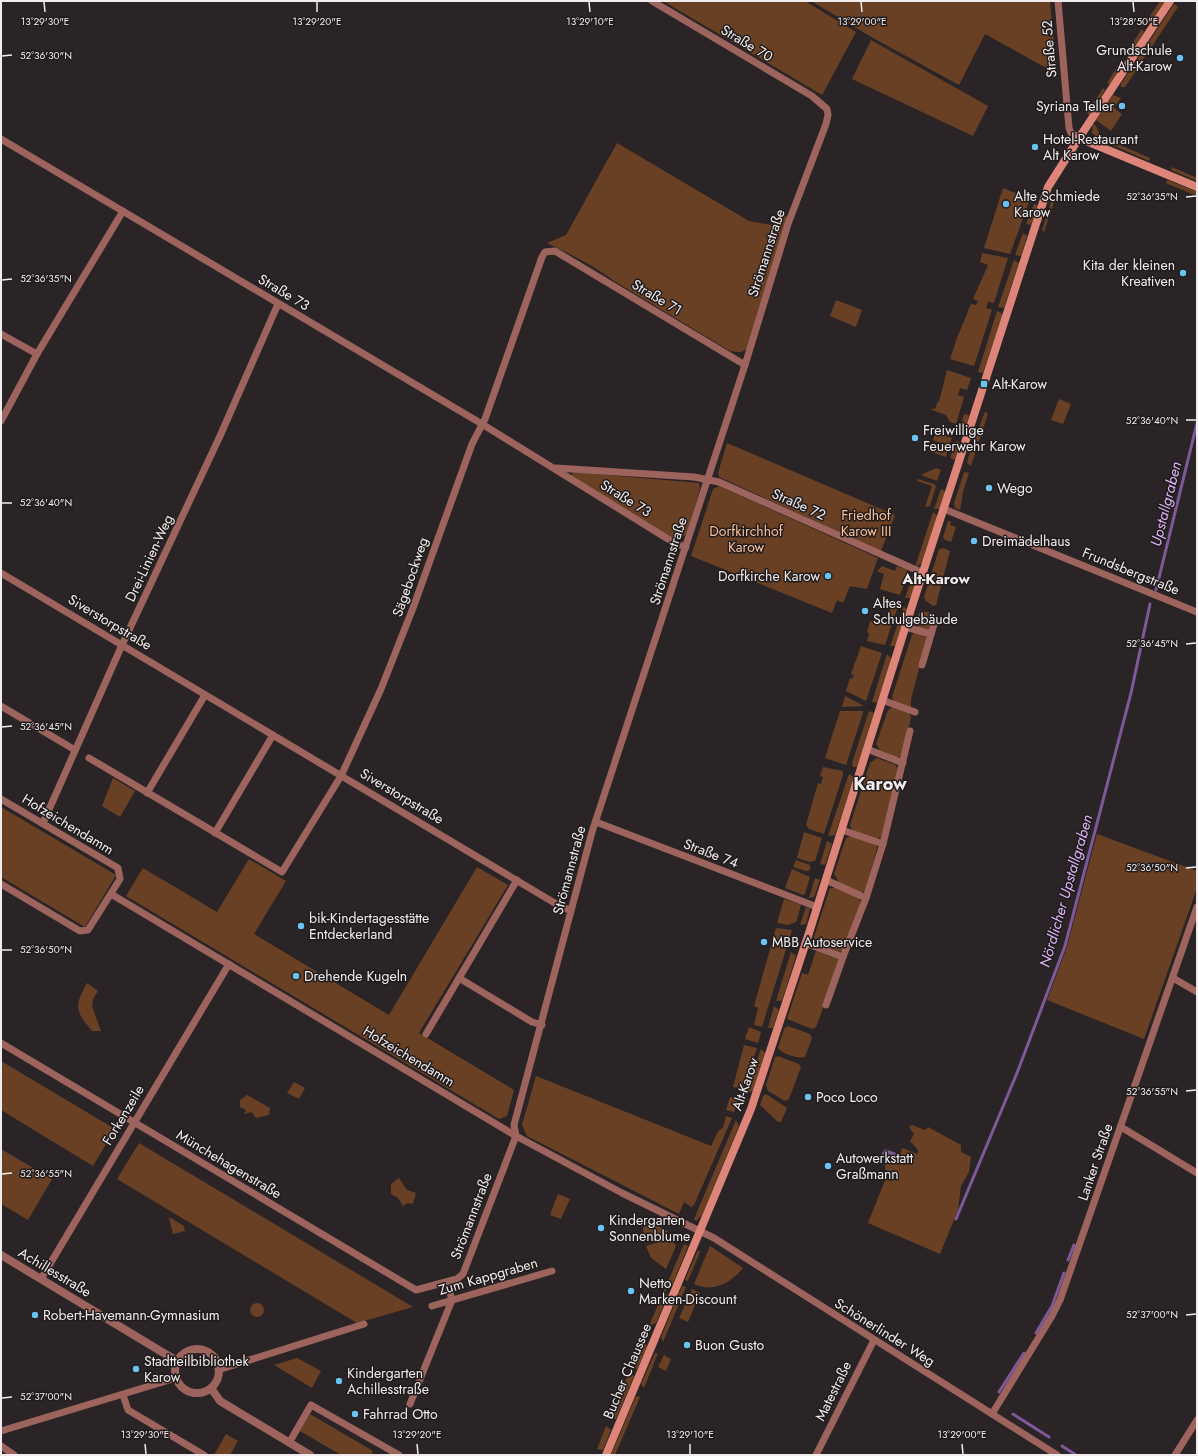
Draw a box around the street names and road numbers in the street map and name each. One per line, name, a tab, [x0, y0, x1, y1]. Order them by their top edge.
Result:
street label: Straße 52	[1037, 19, 1061, 79]
street label: Straße 70	[717, 20, 777, 66]
street label: Strömannstraße	[742, 207, 790, 299]
street label: Straße 73	[254, 269, 314, 315]
street label: Straße 71	[628, 274, 686, 320]
street label: Straße 73	[597, 474, 656, 522]
street label: Straße 72	[769, 483, 829, 525]
street label: Drei-Linien-Weg	[120, 511, 178, 605]
street label: Strömannstraße	[644, 515, 692, 607]
street label: Sägebockweg	[387, 535, 433, 619]
street label: Frundsbergstraße	[1079, 542, 1183, 600]
street label: Siverstorpstraße	[64, 589, 156, 655]
street label: Siverstorpstraße	[356, 763, 448, 829]
street label: Hofzeichendamm	[18, 789, 118, 859]
street label: Strömannstraße	[548, 823, 590, 917]
street label: Straße 74	[681, 833, 741, 873]
street label: Hofzeichendamm	[359, 1021, 459, 1091]
street label: Alt-Karow	[727, 1054, 764, 1113]
street label: Forkenzeile	[97, 1081, 149, 1149]
street label: Lanker Straße	[1072, 1121, 1118, 1203]
street label: Münchehagenstraße	[173, 1125, 285, 1203]
street label: Strömannstraße	[445, 1170, 497, 1262]
street label: Achillesstraße	[15, 1242, 95, 1302]
street label: Zum Kappgraben	[436, 1252, 540, 1300]
street label: Schönerlinder Weg	[831, 1293, 939, 1371]
street label: Bucher Chaussee	[598, 1320, 656, 1422]
street label: Matestraße	[810, 1358, 856, 1424]

